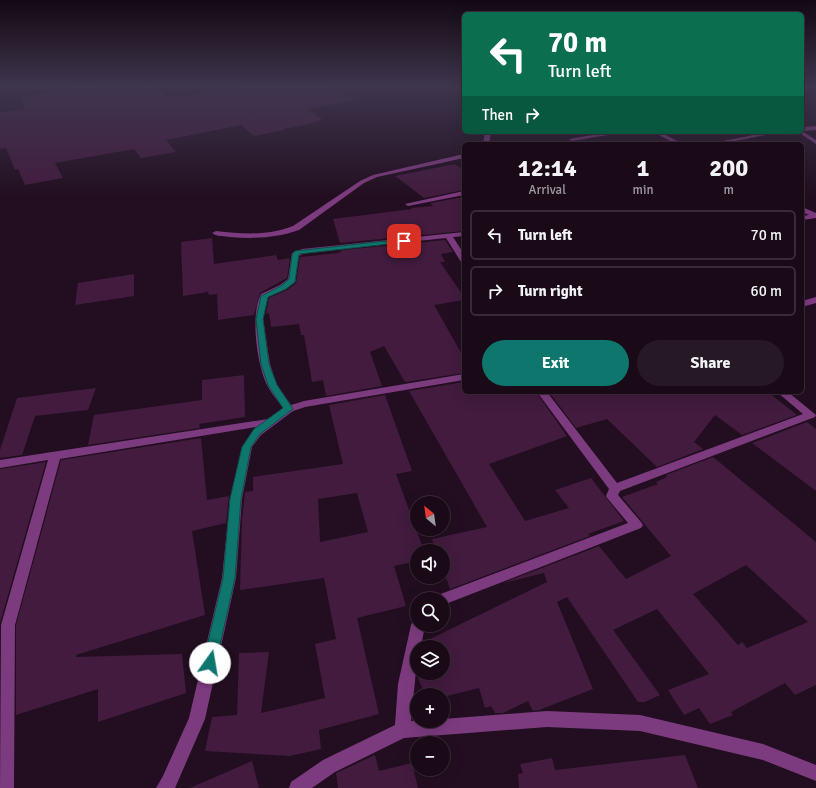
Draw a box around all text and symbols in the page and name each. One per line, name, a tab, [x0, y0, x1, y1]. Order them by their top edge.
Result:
text: 70 m	[548, 26, 607, 60]
icon: left	[482, 28, 534, 80]
text: Turn left	[548, 60, 611, 82]
icon: right	[521, 104, 543, 126]
text: Then	[482, 106, 513, 124]
text: 12:14	[518, 153, 577, 183]
text: 1	[637, 153, 649, 183]
text: 200	[709, 153, 748, 183]
text: Arrival	[529, 182, 566, 198]
text: min	[633, 182, 654, 198]
text: m	[724, 182, 734, 198]
pin	[387, 224, 421, 258]
icon: left	[484, 224, 506, 246]
text: Turn left	[518, 226, 572, 244]
text: 70 m	[751, 226, 782, 244]
icon: arrive	[393, 230, 415, 252]
icon: right	[484, 280, 506, 302]
text: Turn right	[518, 282, 583, 300]
text: 60 m	[751, 282, 782, 300]
button: Exit	[482, 340, 629, 386]
button: Share	[637, 340, 784, 386]
north arrow	[410, 496, 450, 536]
map controls	[410, 496, 450, 776]
button: sound	[410, 544, 450, 584]
button: search	[410, 592, 450, 632]
button: layers	[410, 640, 450, 680]
position arrow	[189, 642, 231, 684]
button: +	[410, 688, 450, 728]
button: −	[410, 736, 450, 776]

